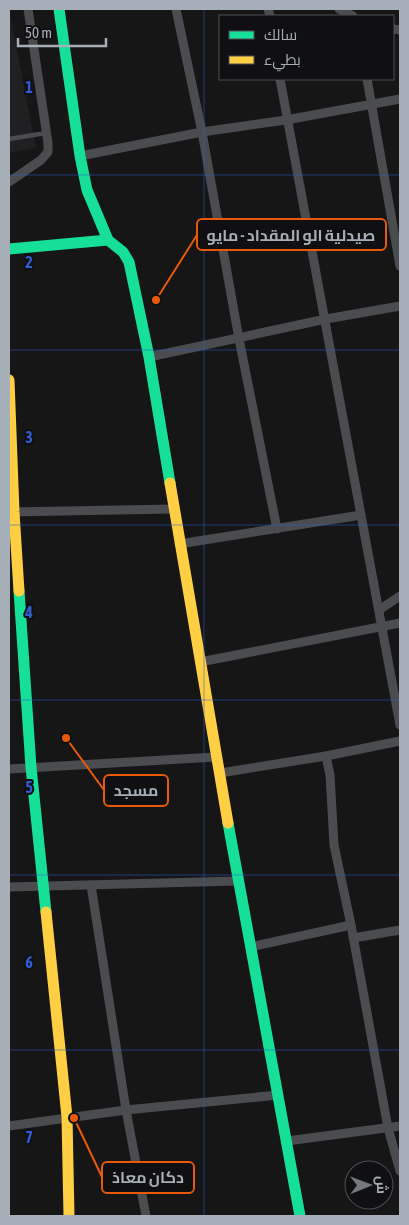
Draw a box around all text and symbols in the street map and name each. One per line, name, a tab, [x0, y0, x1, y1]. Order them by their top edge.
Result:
scale bar	[18, 15, 105, 47]
legend	[219, 15, 394, 80]
text: 50 m	[25, 24, 52, 41]
text: سالك	[264, 26, 297, 43]
text: بطيء	[264, 51, 301, 72]
text: 1	[25, 78, 33, 96]
callout: صيدلية الو المقداد - مايو	[197, 219, 386, 250]
text: صيدلية الو المقداد - مايو	[207, 226, 375, 245]
text: 2	[25, 253, 33, 271]
text: 3	[25, 428, 33, 446]
text: 4	[24, 603, 33, 621]
callout: مسجد	[104, 775, 168, 806]
text: 5	[25, 778, 33, 796]
text: مسجد	[114, 781, 158, 799]
text: 6	[25, 953, 33, 971]
text: 7	[25, 1128, 33, 1146]
north arrow	[344, 1160, 394, 1210]
callout: دكان معاذ	[102, 1162, 194, 1193]
text: دكان معاذ	[112, 1168, 184, 1187]
text: ش	[373, 1176, 390, 1194]

